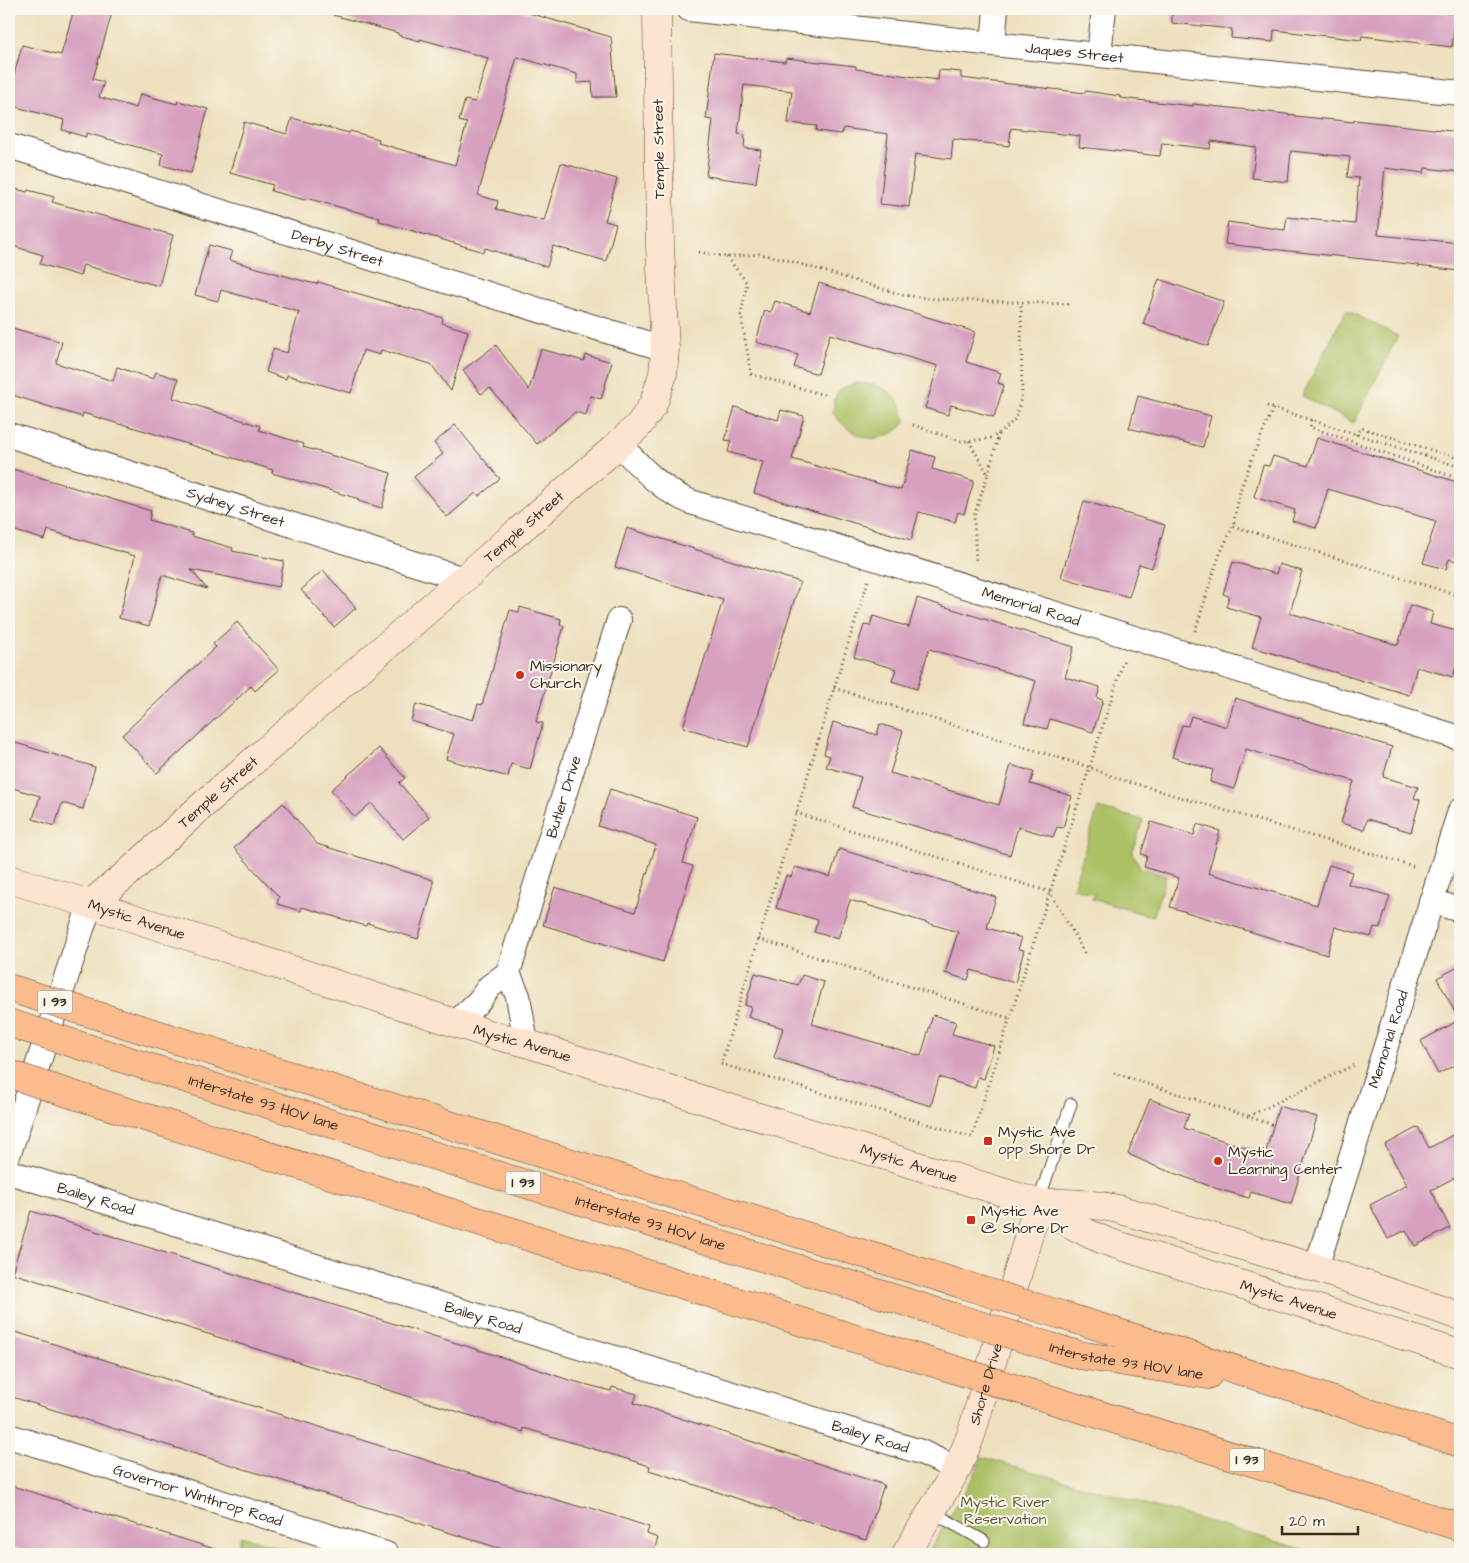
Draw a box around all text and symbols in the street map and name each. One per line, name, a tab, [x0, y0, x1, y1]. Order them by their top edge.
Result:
street label: Jaques Street	[1024, 37, 1125, 68]
street label: Temple Street	[648, 99, 670, 199]
street label: Derby Street	[289, 224, 386, 272]
street label: Sydney Street	[184, 482, 288, 532]
street label: Temple Street	[479, 486, 569, 567]
street label: Memorial Road	[979, 581, 1083, 631]
place label: Missionary Church	[530, 656, 602, 694]
marker: Missionary Church	[514, 669, 526, 681]
street label: Temple Street	[173, 751, 263, 833]
street label: Butler Drive	[541, 753, 586, 841]
street label: Mystic Avenue	[86, 894, 188, 945]
street label: Memorial Road	[1363, 987, 1414, 1091]
road number: I 93	[38, 990, 72, 1014]
street label: Mystic Avenue	[471, 1019, 574, 1067]
street label: Interstate 93 HOV lane	[186, 1069, 342, 1136]
place label: Mystic Ave opp Shore Dr	[998, 1122, 1095, 1160]
marker: Mystic Ave opp Shore Dr	[982, 1135, 994, 1147]
street label: Mystic Avenue	[858, 1138, 960, 1188]
place label: Mystic Learning Center	[1228, 1142, 1342, 1181]
marker: Mystic Learning Center	[1212, 1155, 1224, 1167]
road number: I 93	[506, 1172, 540, 1194]
street label: Bailey Road	[55, 1177, 138, 1221]
street label: Interstate 93 HOV lane	[573, 1190, 728, 1256]
place label: Mystic Ave @ Shore Dr	[981, 1201, 1069, 1239]
marker: Mystic Ave @ Shore Dr	[965, 1214, 977, 1226]
street label: Mystic Avenue	[1238, 1274, 1340, 1325]
street label: Bailey Road	[442, 1296, 525, 1339]
street label: Interstate 93 HOV lane	[1047, 1336, 1205, 1385]
street label: Shore Drive	[964, 1341, 1007, 1427]
street label: Bailey Road	[829, 1415, 912, 1458]
road number: I 93	[1230, 1448, 1264, 1472]
street label: Governor Winthrop Road	[111, 1459, 285, 1532]
park label: Mystic River Reservation	[960, 1492, 1050, 1530]
scale bar	[1282, 1503, 1358, 1535]
text: 20 m	[1289, 1511, 1325, 1532]

